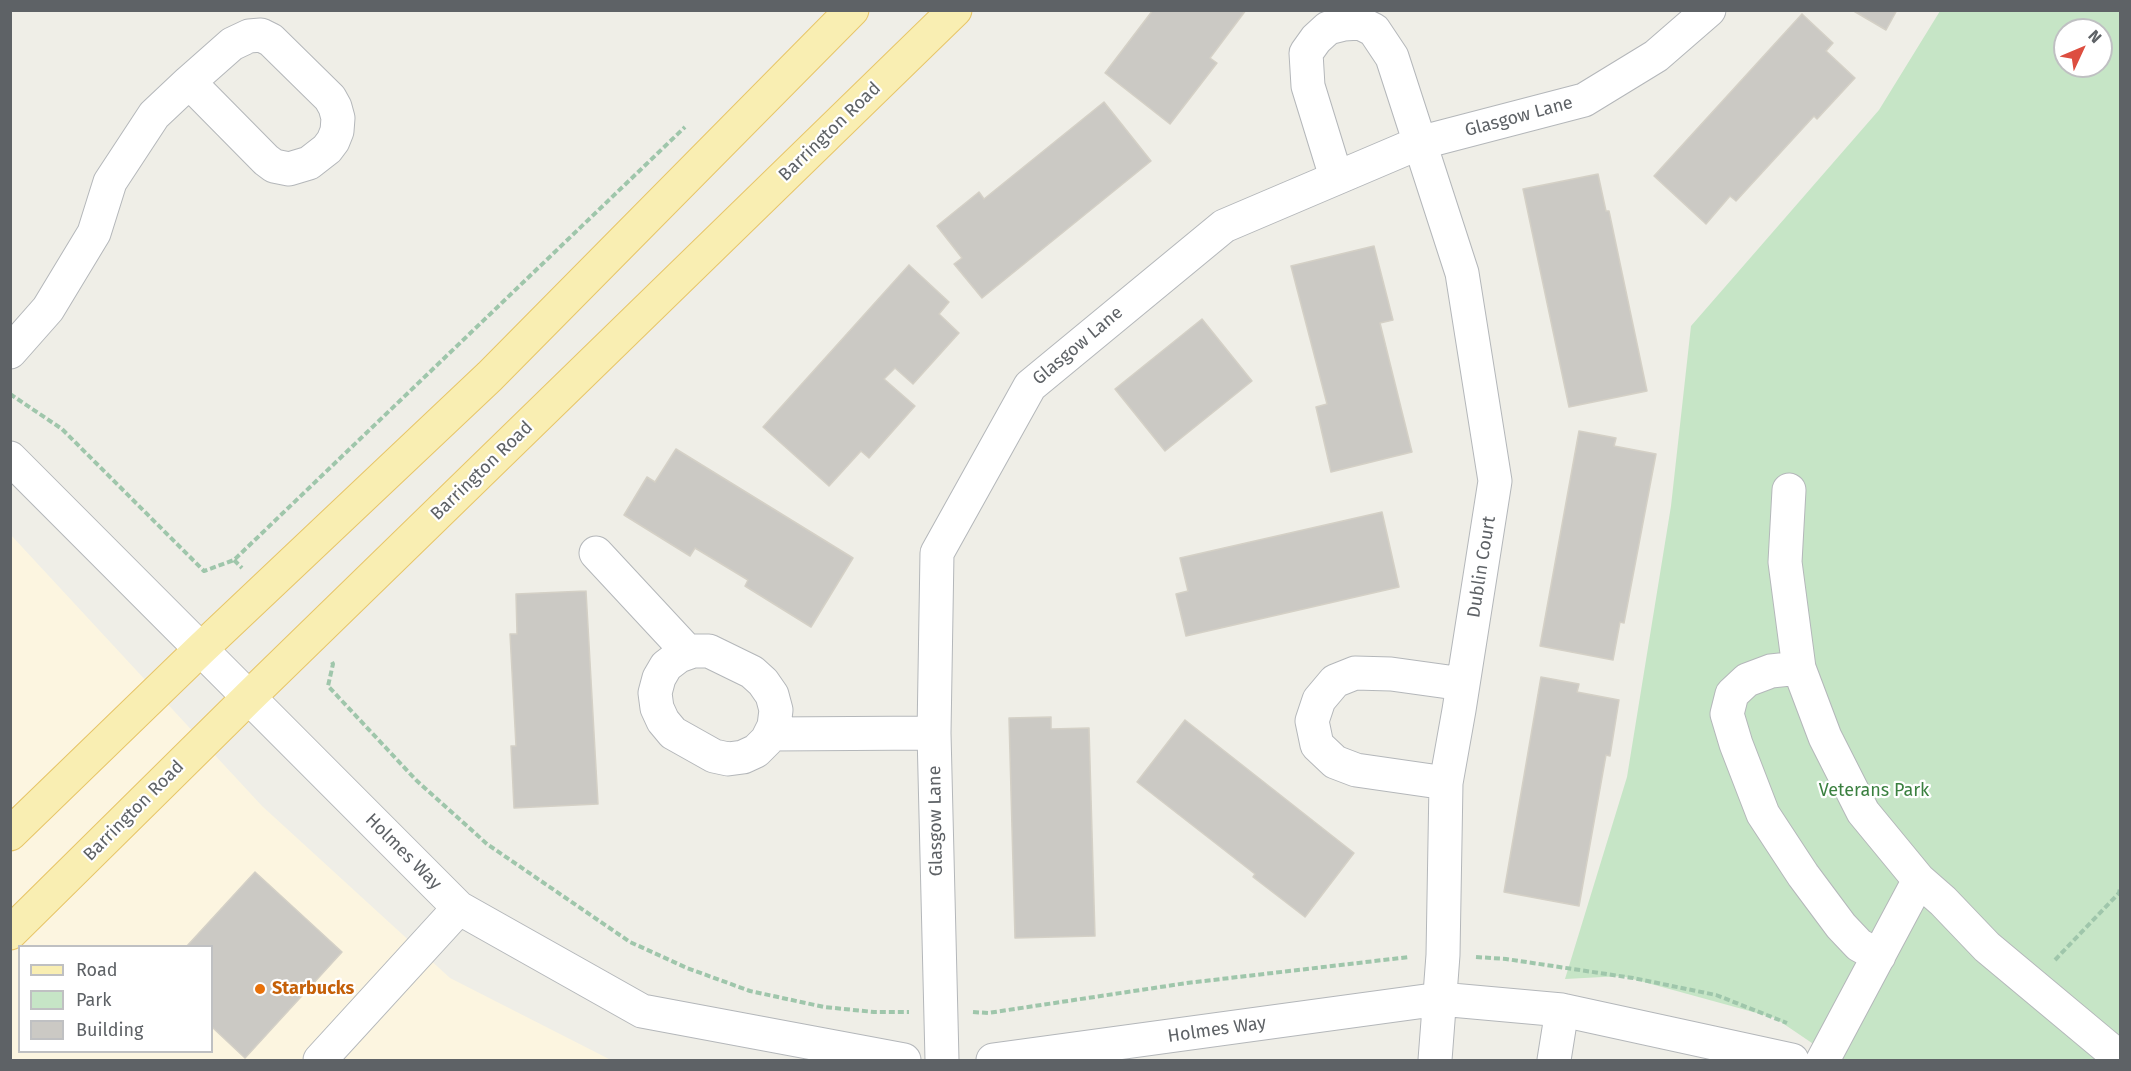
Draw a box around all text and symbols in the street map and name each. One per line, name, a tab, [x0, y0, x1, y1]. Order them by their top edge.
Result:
north arrow	[2053, 18, 2113, 78]
text: N	[2084, 26, 2105, 47]
street label: Barrington Road	[775, 78, 885, 186]
street label: Glasgow Lane	[1463, 92, 1575, 142]
street label: Glasgow Lane	[1029, 302, 1127, 390]
street label: Barrington Road	[427, 417, 537, 525]
street label: Dublin Court	[1463, 515, 1501, 619]
street label: Barrington Road	[79, 756, 189, 866]
street label: Glasgow Lane	[924, 765, 948, 877]
park label: Veterans Park	[1819, 780, 1929, 802]
street label: Holmes Way	[360, 809, 446, 895]
legend	[18, 945, 213, 1053]
text: Road	[76, 959, 118, 981]
place label: Starbucks	[272, 978, 354, 1000]
marker: Starbucks	[253, 982, 267, 996]
text: Park	[76, 989, 111, 1011]
street label: Holmes Way	[1166, 1012, 1268, 1048]
text: Building	[76, 1019, 143, 1041]

